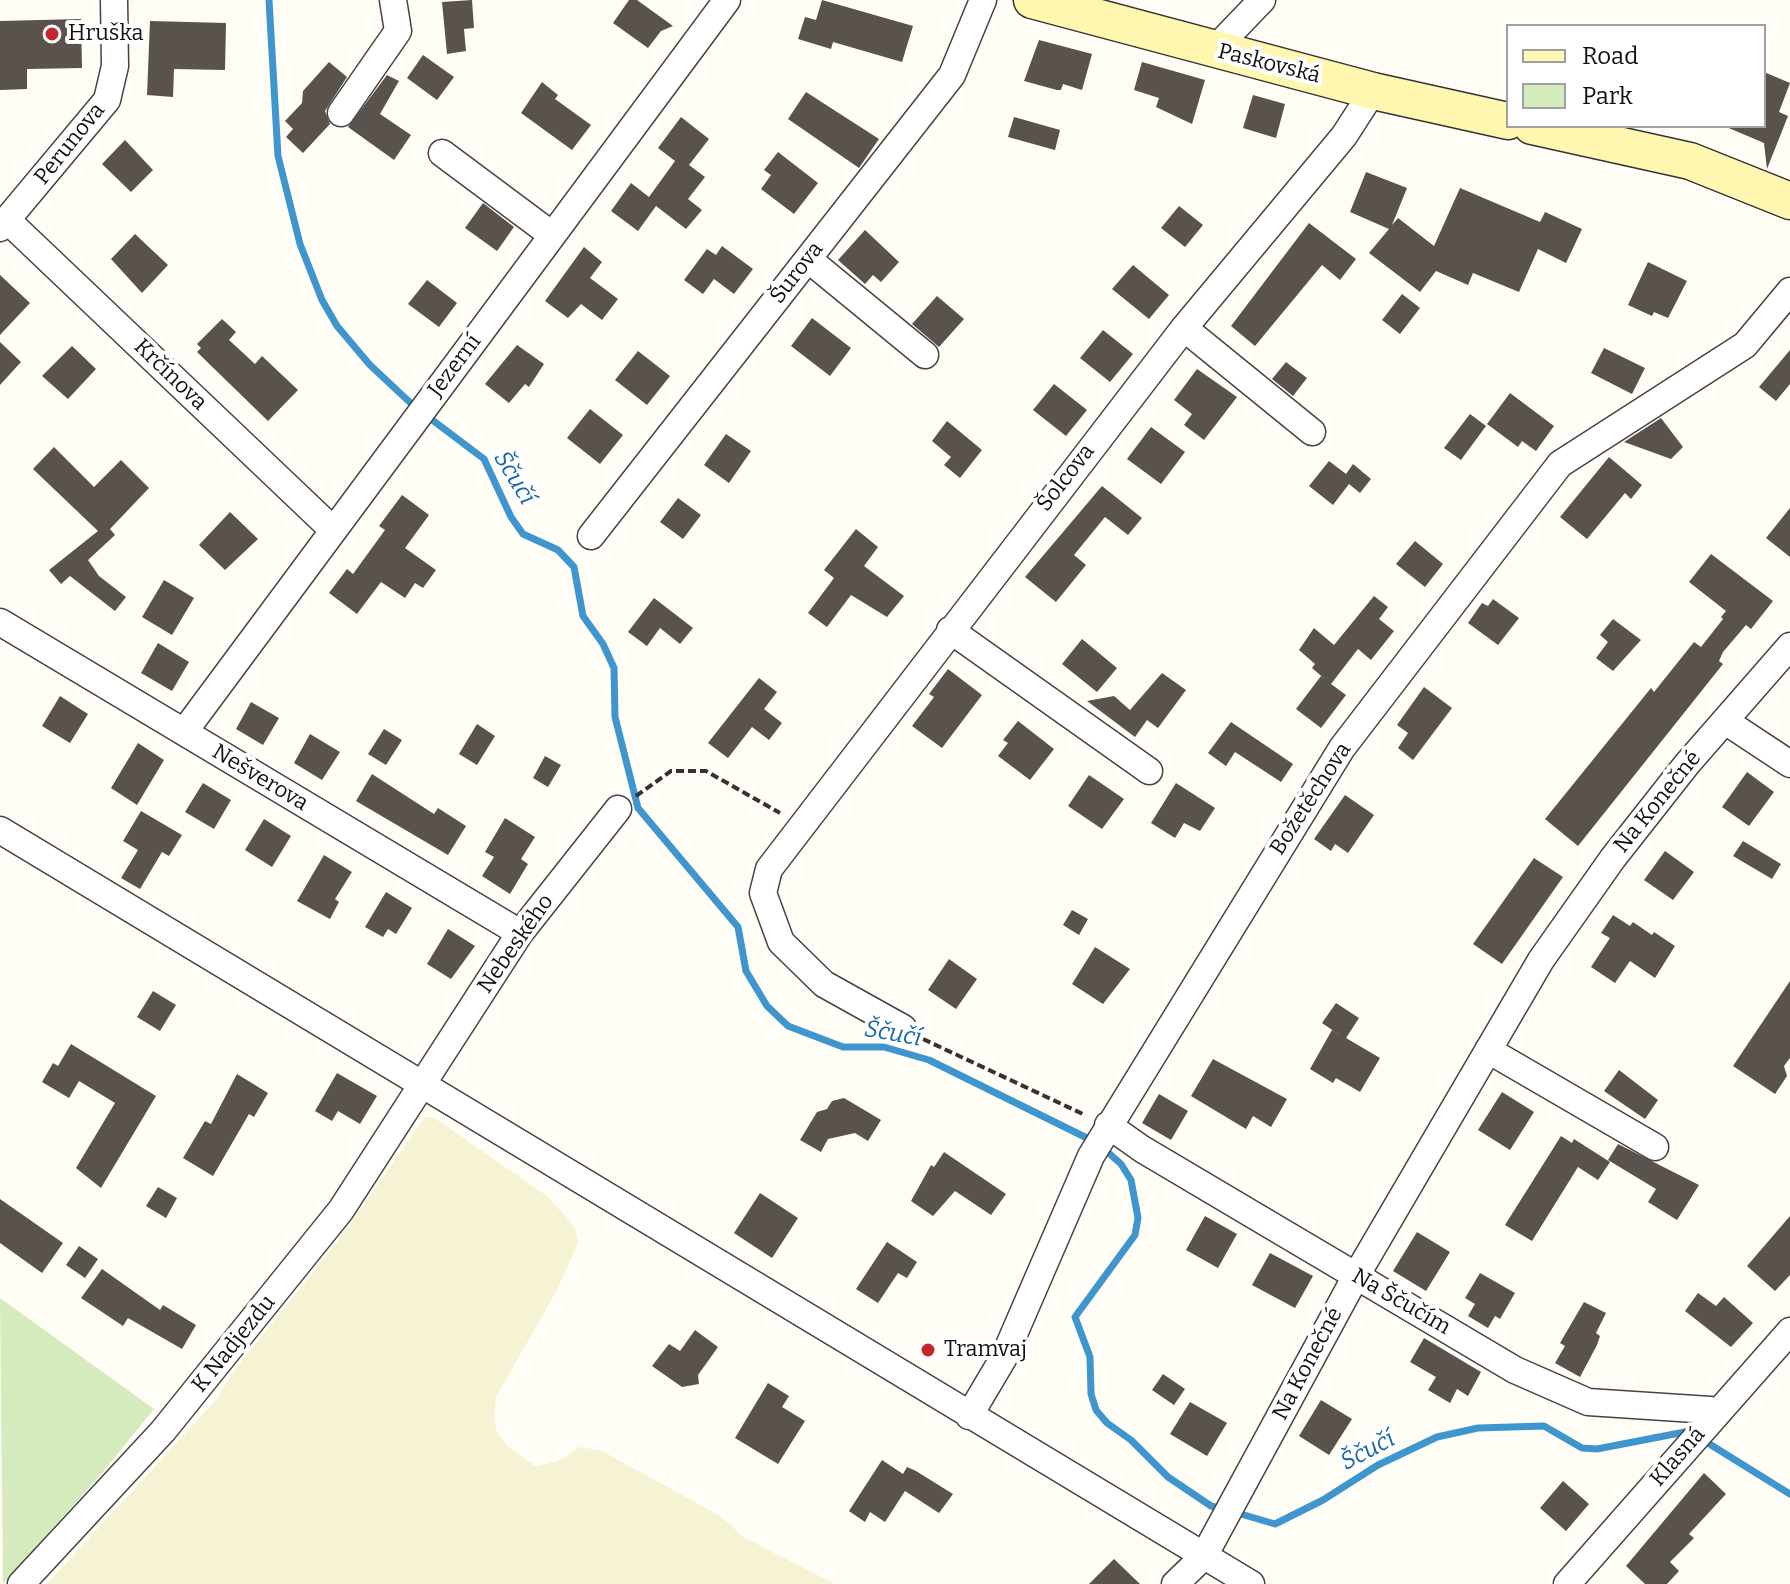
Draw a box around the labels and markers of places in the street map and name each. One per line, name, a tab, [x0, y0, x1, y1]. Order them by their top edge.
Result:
place label: Hruška	[68, 21, 143, 47]
marker: Hruška	[43, 25, 61, 43]
place label: Tramvaj	[944, 1337, 1027, 1363]
marker: Tramvaj	[919, 1341, 937, 1359]

